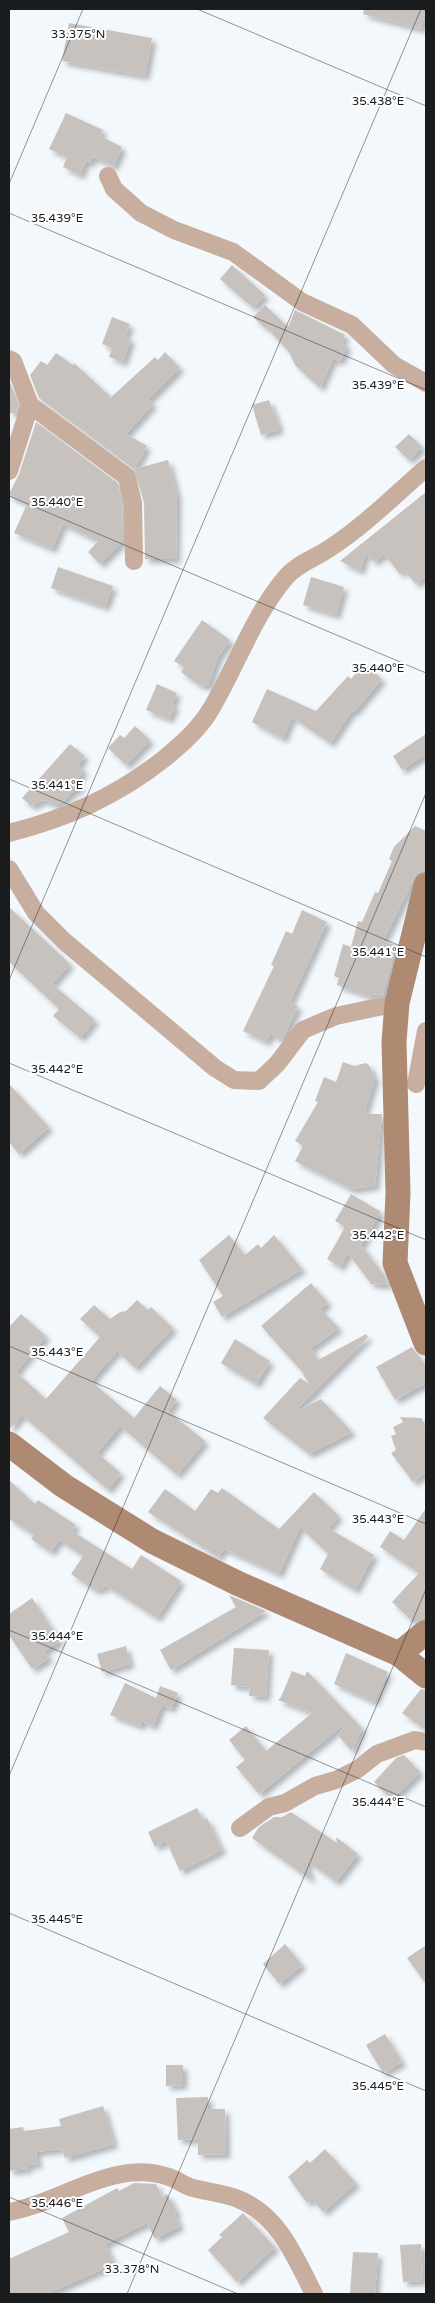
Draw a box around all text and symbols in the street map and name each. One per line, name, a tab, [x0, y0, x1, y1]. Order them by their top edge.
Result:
text: 33.375°N	[51, 27, 105, 41]
text: 35.438°E	[352, 94, 405, 108]
text: 35.439°E	[31, 211, 84, 225]
text: 35.439°E	[352, 378, 405, 392]
text: 35.440°E	[31, 495, 84, 509]
text: 35.440°E	[352, 661, 405, 675]
text: 35.441°E	[31, 778, 84, 792]
text: 35.441°E	[352, 945, 405, 959]
text: 35.442°E	[31, 1062, 84, 1076]
text: 35.442°E	[352, 1228, 405, 1242]
text: 35.443°E	[31, 1345, 84, 1359]
text: 35.443°E	[352, 1512, 405, 1526]
text: 35.444°E	[31, 1629, 84, 1643]
text: 35.444°E	[352, 1795, 405, 1809]
text: 35.445°E	[31, 1912, 84, 1926]
text: 35.445°E	[352, 2079, 405, 2093]
text: 35.446°E	[31, 2196, 84, 2210]
text: 33.378°N	[105, 2262, 159, 2276]

